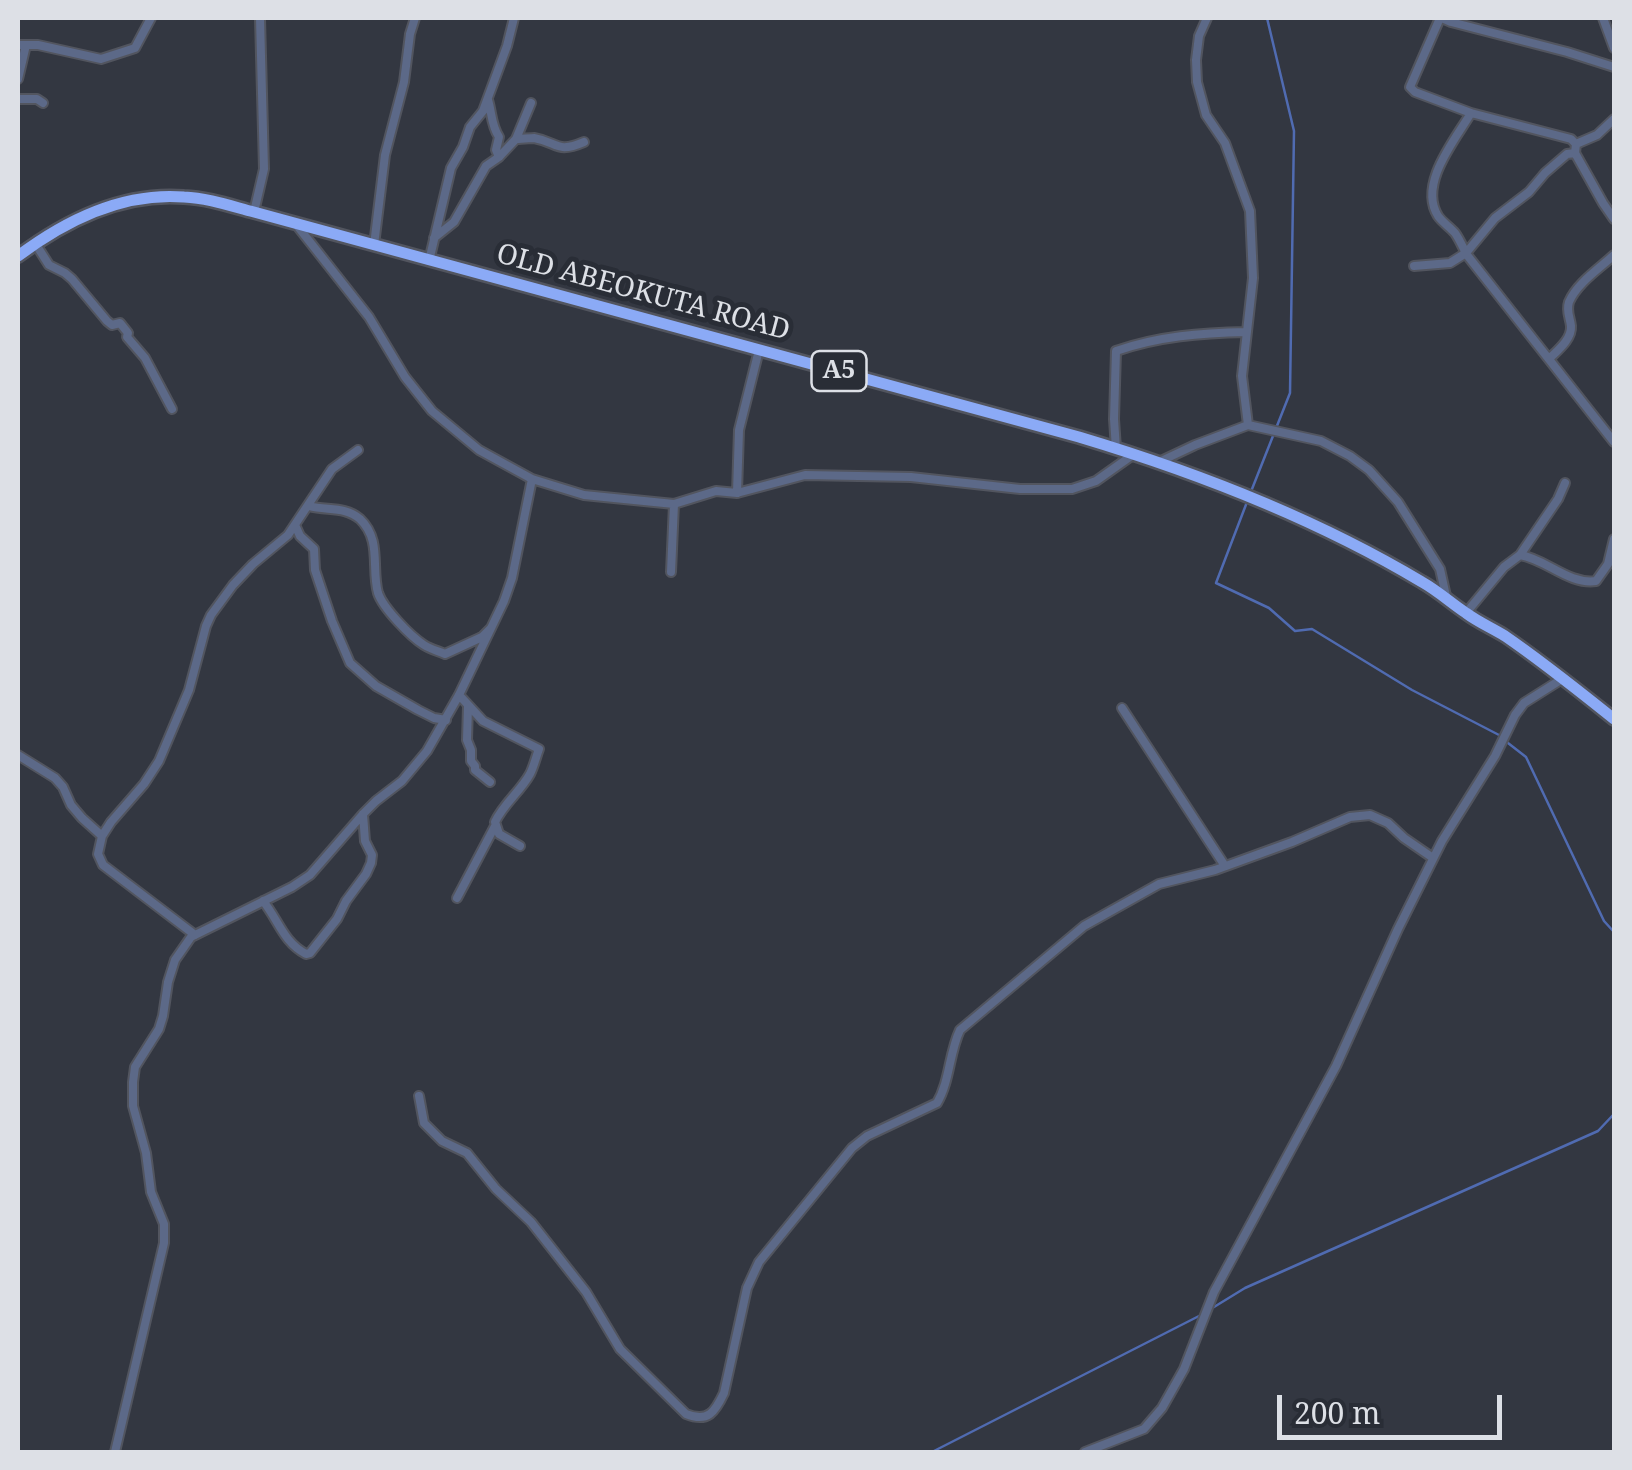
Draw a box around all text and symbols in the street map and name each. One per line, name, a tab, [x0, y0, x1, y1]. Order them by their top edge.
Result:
street label: OLD ABEOKUTA ROAD	[493, 238, 793, 348]
road number: A5	[812, 351, 866, 391]
scale bar	[1282, 1375, 1507, 1437]
text: 200 m	[1294, 1392, 1380, 1433]

